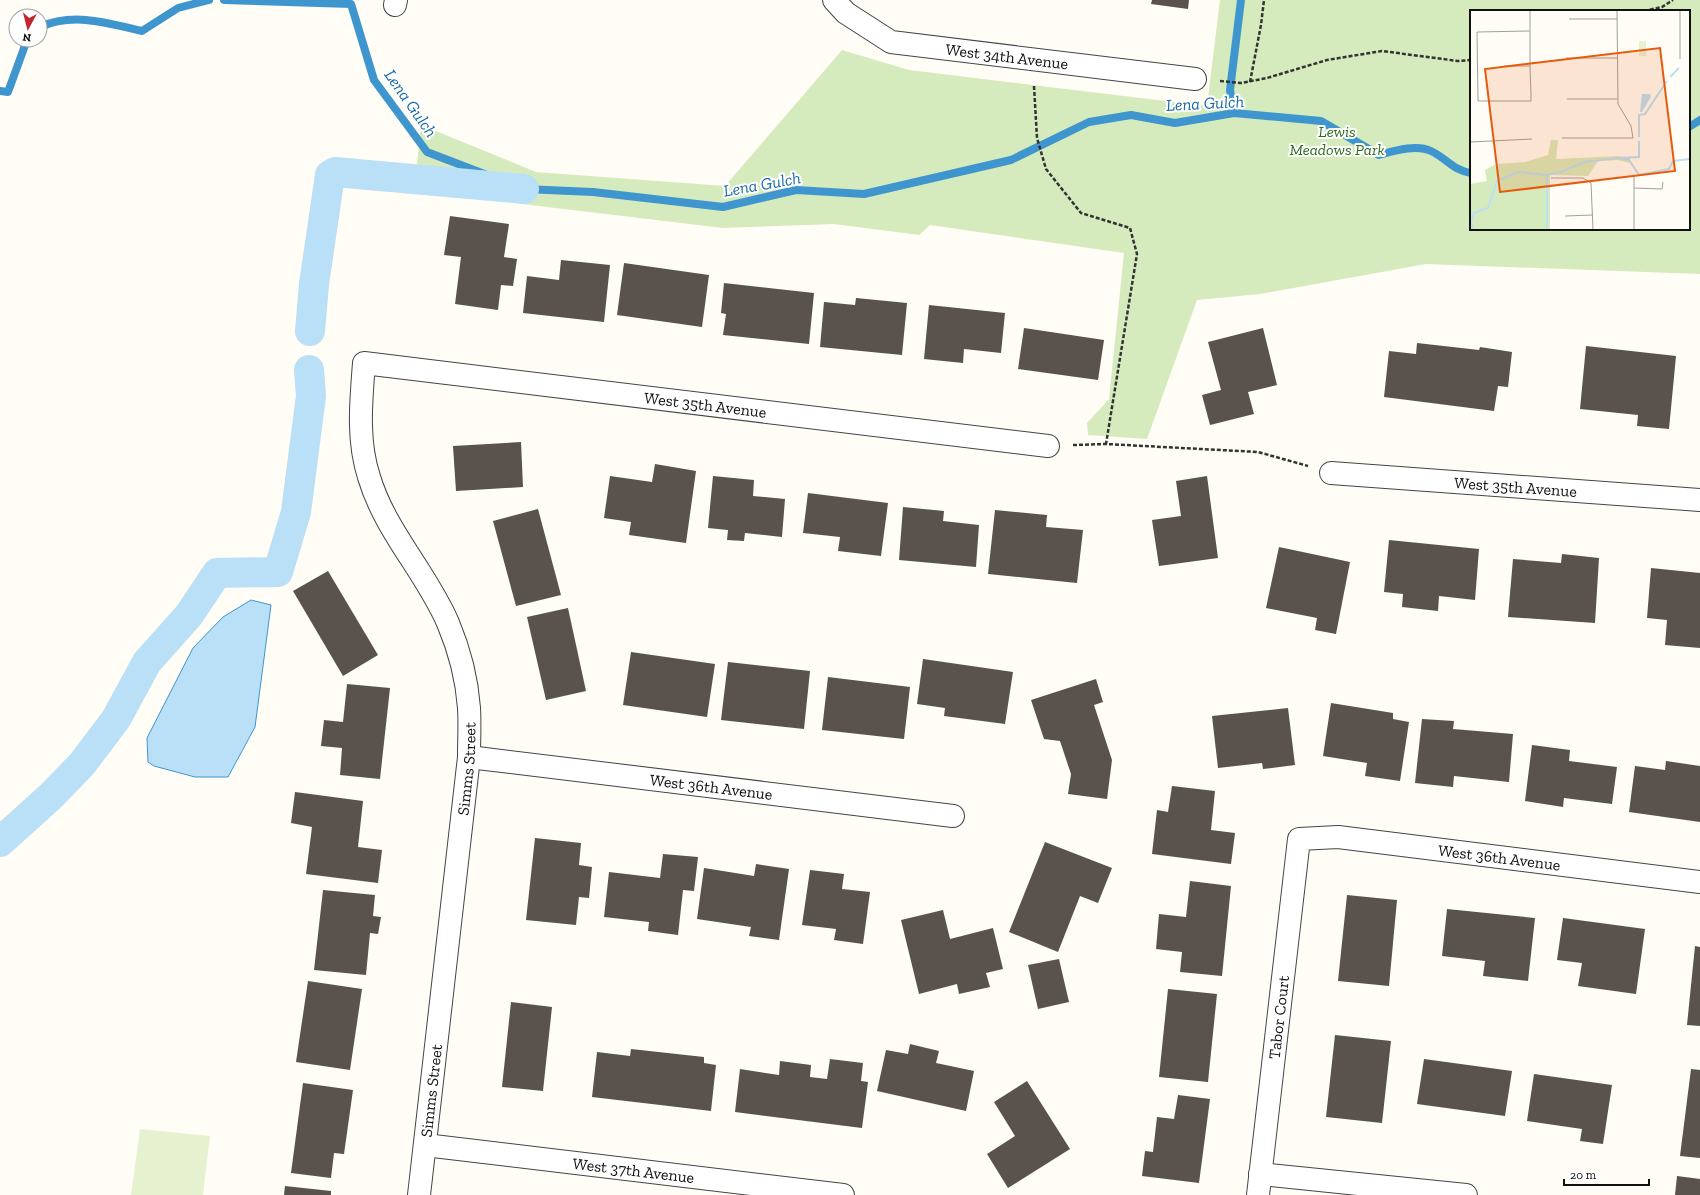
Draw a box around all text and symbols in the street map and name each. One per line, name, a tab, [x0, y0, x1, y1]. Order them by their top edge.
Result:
north arrow	[8, 8, 48, 48]
inset map	[1470, 10, 1690, 230]
text: N	[21, 30, 32, 44]
street label: West 34th Avenue	[945, 39, 1069, 73]
water label: Lena Gulch	[380, 65, 442, 141]
water label: Lena Gulch	[1165, 91, 1245, 115]
park label: Lewis Meadows Park	[1289, 122, 1385, 159]
water label: Lena Gulch	[722, 167, 803, 201]
street label: West 35th Avenue	[643, 388, 768, 421]
street label: West 35th Avenue	[1453, 473, 1578, 500]
street label: Simms Street	[453, 722, 479, 816]
street label: West 36th Avenue	[649, 770, 774, 803]
street label: West 36th Avenue	[1437, 840, 1562, 874]
street label: Tabor Court	[1264, 974, 1293, 1060]
street label: Simms Street	[416, 1043, 446, 1138]
street label: West 37th Avenue	[572, 1153, 695, 1187]
scale bar	[1564, 1161, 1649, 1187]
text: 20 m	[1570, 1168, 1597, 1182]

